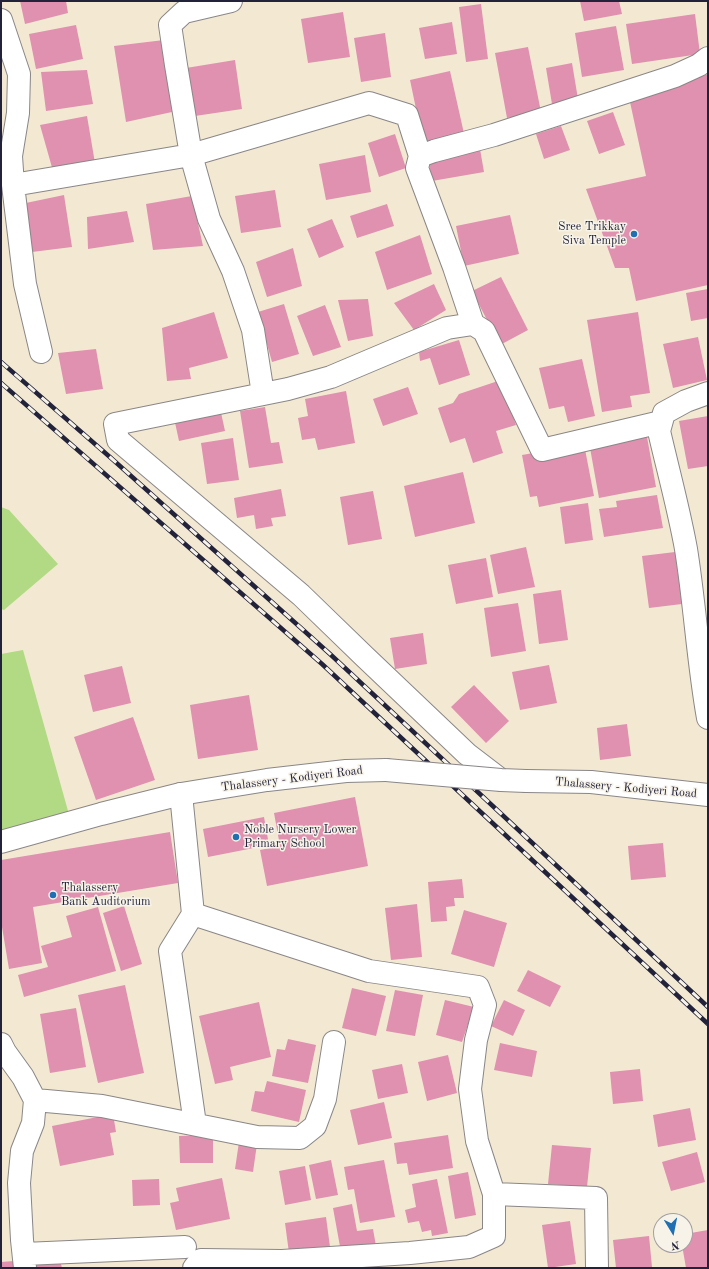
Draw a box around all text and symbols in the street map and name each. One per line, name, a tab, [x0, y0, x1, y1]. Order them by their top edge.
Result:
place label: Sree Trikkay Siva Temple	[558, 220, 626, 248]
marker: Sree Trikkay Siva Temple	[629, 229, 639, 239]
street label: Thalassery - Kodiyeri Road	[220, 763, 364, 795]
street label: Thalassery - Kodiyeri Road	[554, 775, 698, 801]
place label: Noble Nursery Lower Primary School	[244, 823, 356, 851]
marker: Noble Nursery Lower Primary School	[231, 832, 241, 842]
place label: Thalassery Bank Auditorium	[61, 881, 151, 909]
marker: Thalassery Bank Auditorium	[48, 890, 58, 900]
north arrow	[653, 1213, 693, 1253]
text: N	[670, 1238, 680, 1250]

